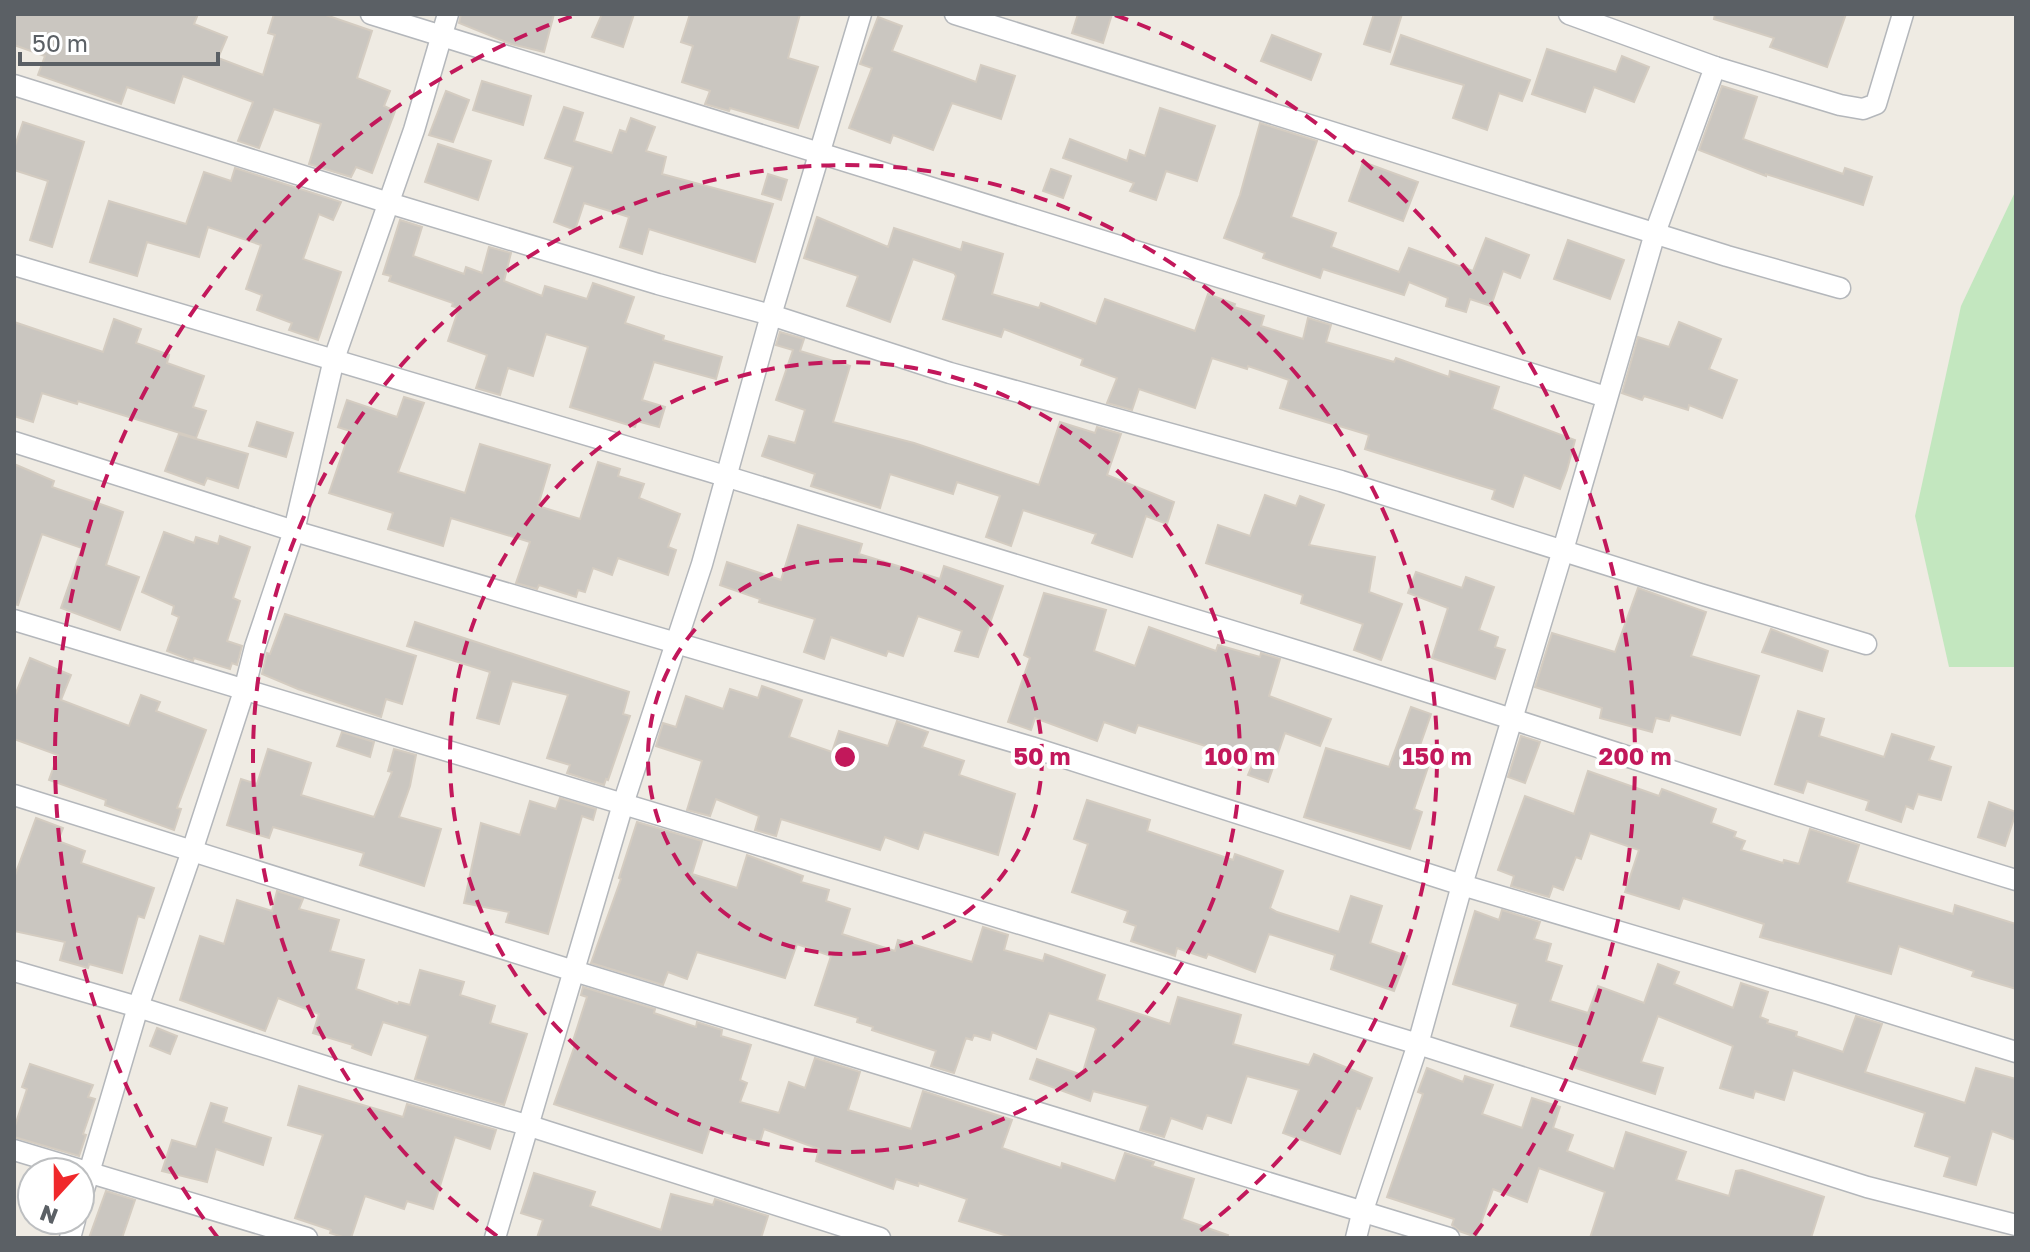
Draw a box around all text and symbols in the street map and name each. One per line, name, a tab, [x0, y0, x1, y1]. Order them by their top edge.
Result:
scale bar	[20, 16, 218, 66]
text: 50 m	[32, 28, 88, 57]
text: 50 m	[1013, 741, 1071, 770]
text: 100 m	[1205, 741, 1275, 770]
text: 150 m	[1402, 741, 1472, 770]
text: 200 m	[1599, 741, 1671, 770]
centre of rings	[831, 743, 859, 771]
north arrow	[16, 1156, 96, 1236]
text: N	[36, 1200, 61, 1231]

